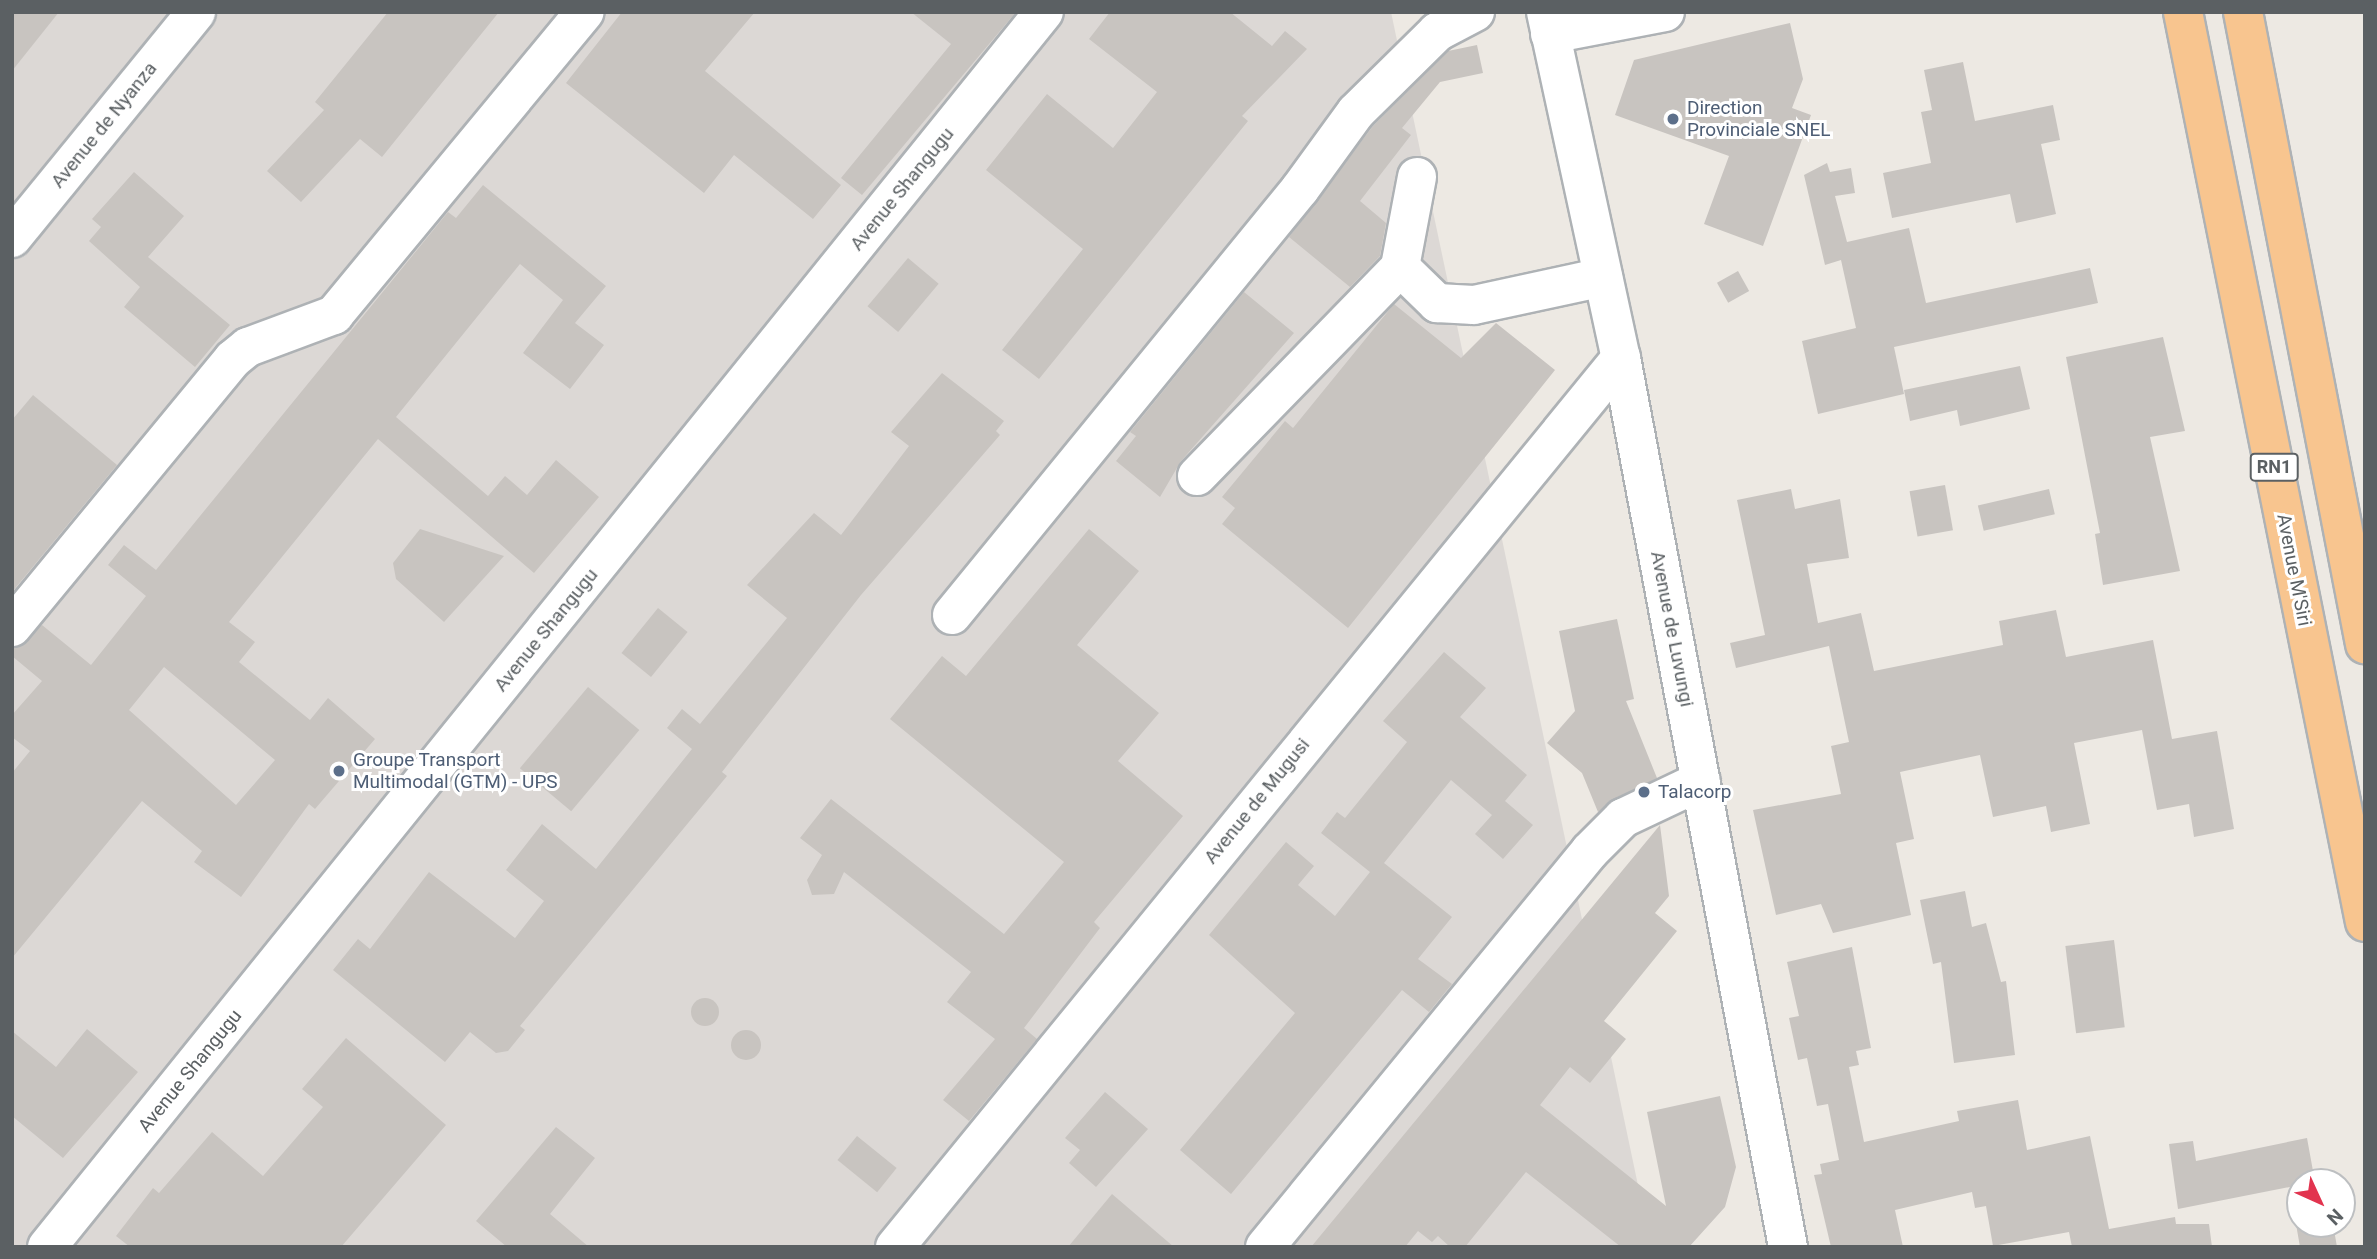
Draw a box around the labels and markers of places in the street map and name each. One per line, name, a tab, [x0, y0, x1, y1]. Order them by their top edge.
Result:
place label: Direction Provinciale SNEL	[1687, 97, 1830, 141]
marker: Direction Provinciale SNEL	[1665, 111, 1681, 127]
place label: Groupe Transport Multimodal (GTM) - UPS	[353, 749, 558, 793]
marker: Groupe Transport Multimodal (GTM) - UPS	[331, 763, 347, 779]
place label: Talacorp	[1658, 781, 1731, 803]
marker: Talacorp	[1636, 784, 1652, 800]

